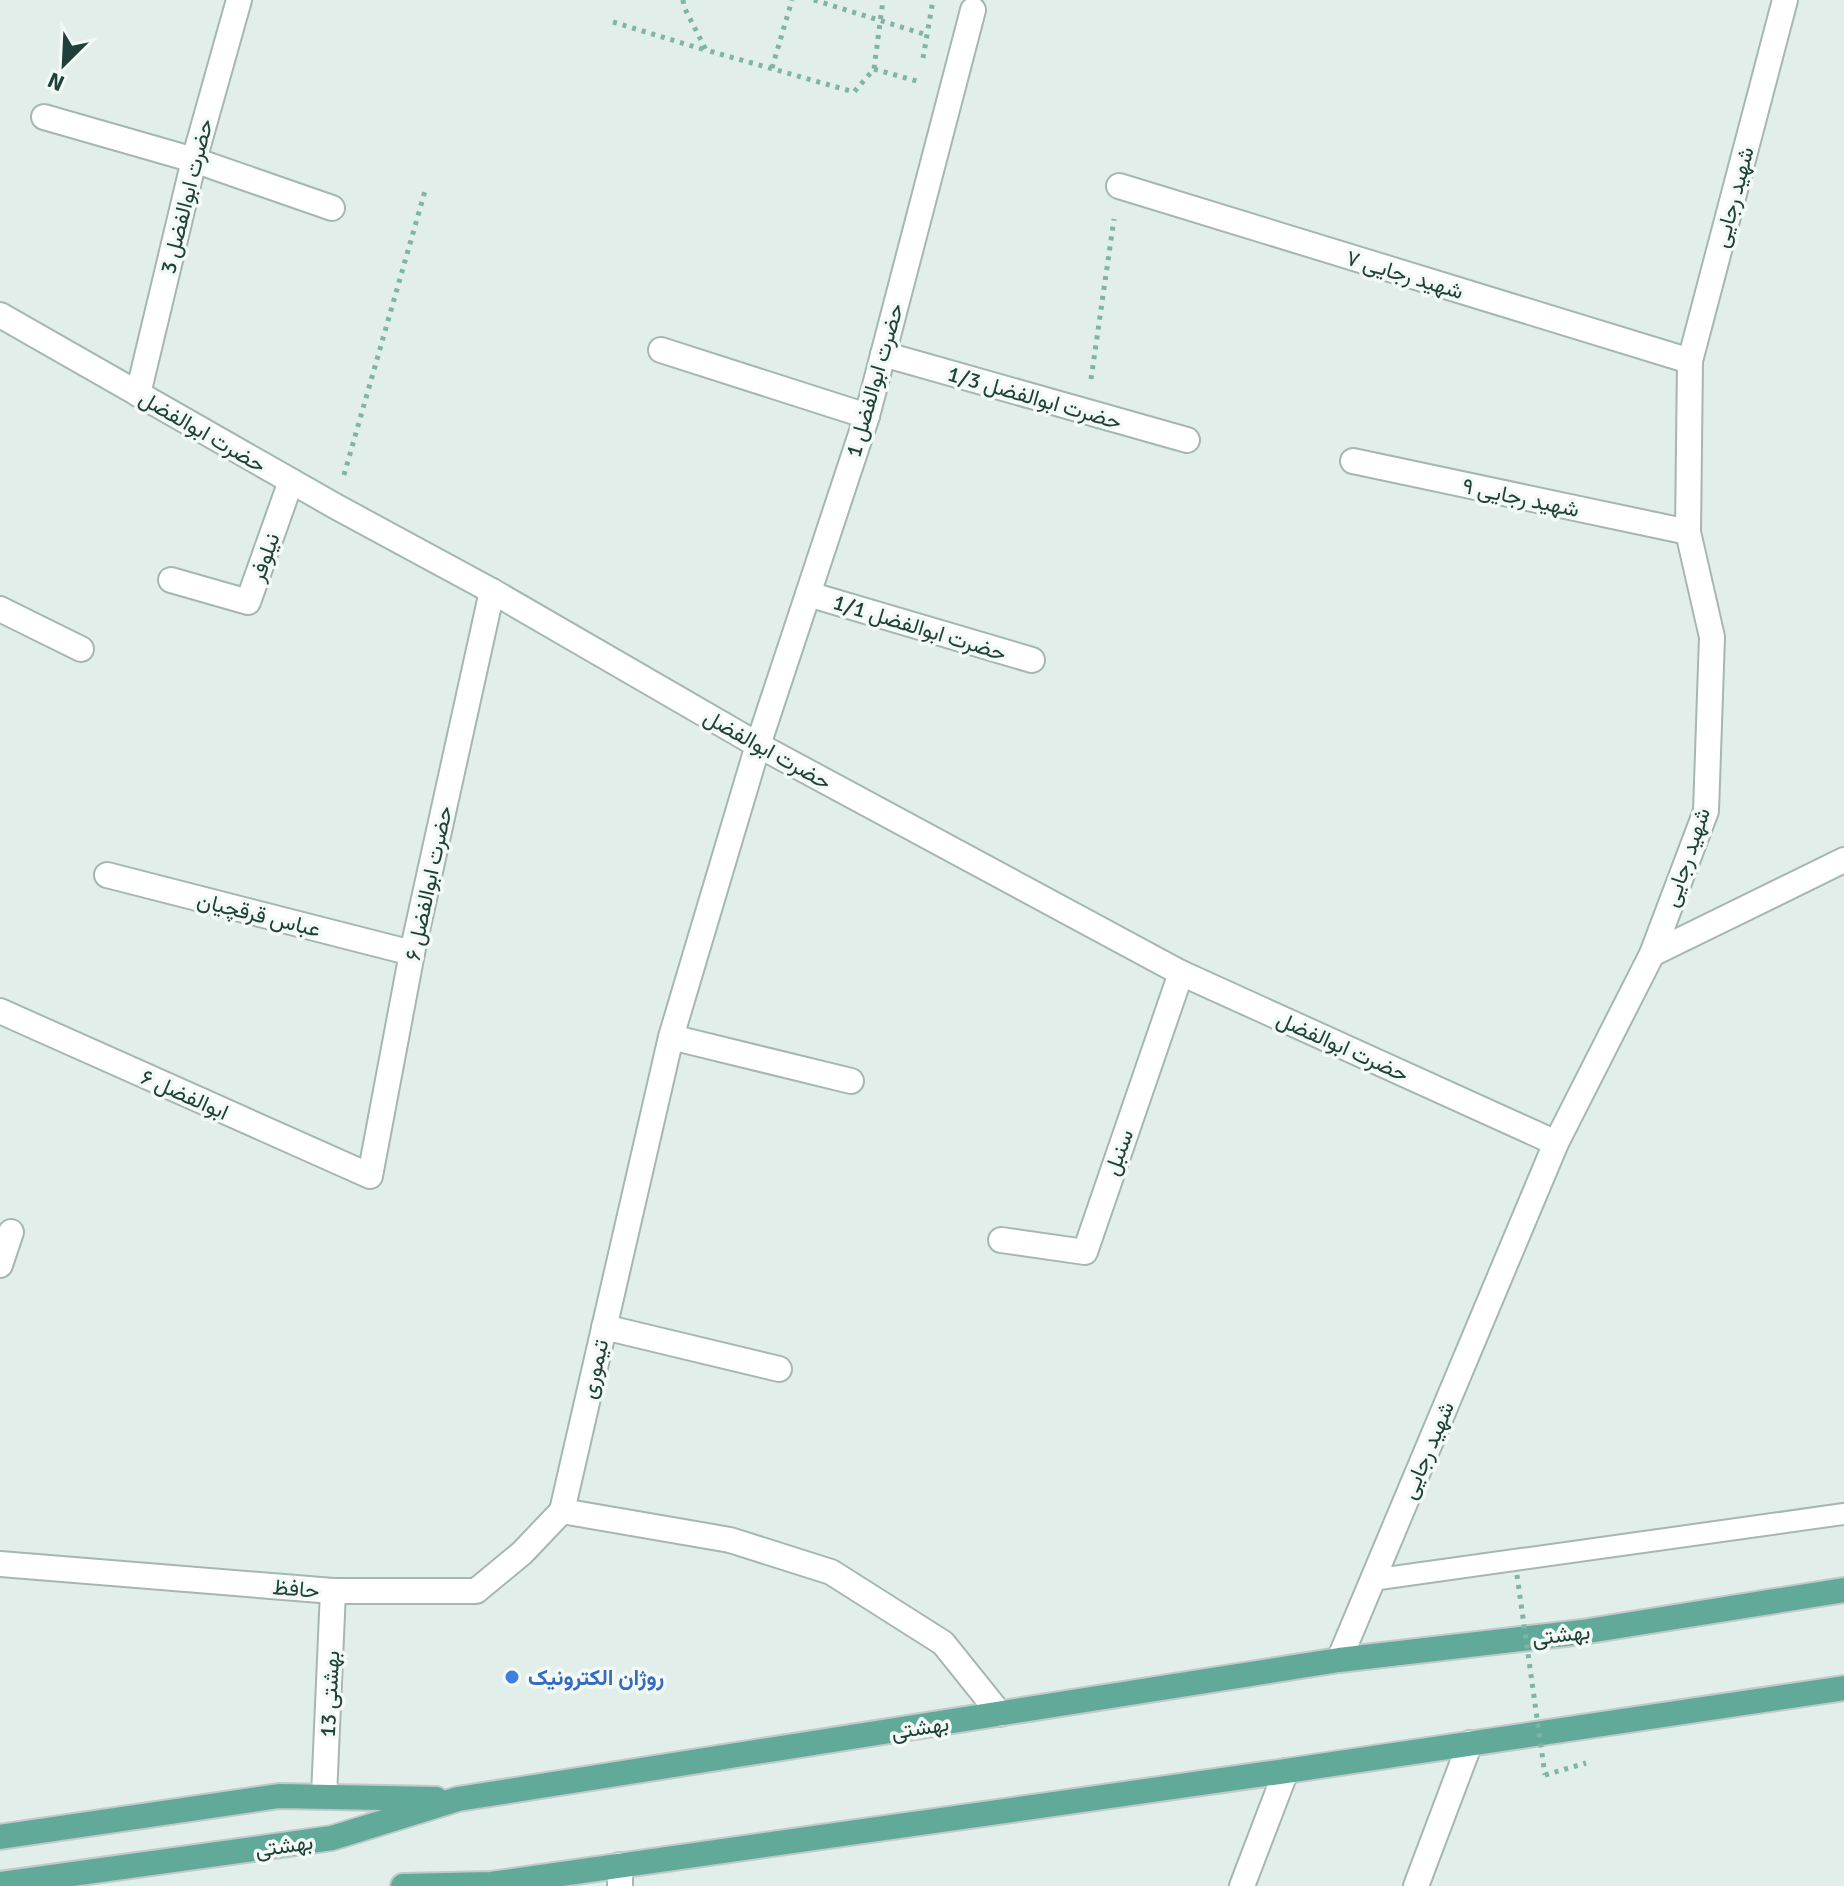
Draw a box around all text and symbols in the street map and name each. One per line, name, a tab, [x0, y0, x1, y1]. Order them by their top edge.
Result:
north arrow	[24, 24, 104, 104]
text: N	[44, 66, 69, 97]
street label: حضرت ابوالفضل 3	[154, 116, 219, 276]
street label: شهید رجایی	[1707, 144, 1760, 251]
street label: شهید رجایی ۷	[1343, 244, 1467, 305]
street label: حضرت ابوالفضل 1	[840, 300, 909, 460]
street label: حضرت ابوالفضل 1/3	[945, 360, 1125, 435]
street label: حضرت ابوالفضل	[135, 384, 271, 479]
street label: شهید رجایی ۹	[1460, 472, 1582, 523]
street label: نیلوفر	[243, 529, 286, 586]
street label: حضرت ابوالفضل 1/1	[830, 588, 1010, 667]
street label: حضرت ابوالفضل	[699, 703, 836, 796]
street label: حضرت ابوالفضل ۶	[399, 803, 458, 963]
street label: شهید رجایی	[1657, 804, 1716, 910]
street label: عباس قرقچیان	[194, 886, 323, 944]
street label: حضرت ابوالفضل	[1272, 1005, 1413, 1088]
street label: ابوالفضل ۶	[137, 1063, 233, 1126]
street label: سنبل	[1098, 1125, 1139, 1179]
street label: تیموری	[575, 1337, 614, 1401]
street label: شهید رجایی	[1395, 1397, 1460, 1503]
street label: حافظ	[271, 1573, 321, 1604]
street label: بهشتی	[1531, 1618, 1592, 1651]
street label: بهشتی 13	[314, 1650, 345, 1738]
place label: روژان الکترونیک	[528, 1664, 664, 1691]
marker: روژان الکترونیک	[503, 1668, 521, 1686]
street label: بهشتی	[889, 1710, 951, 1745]
street label: بهشتی	[253, 1828, 315, 1863]

